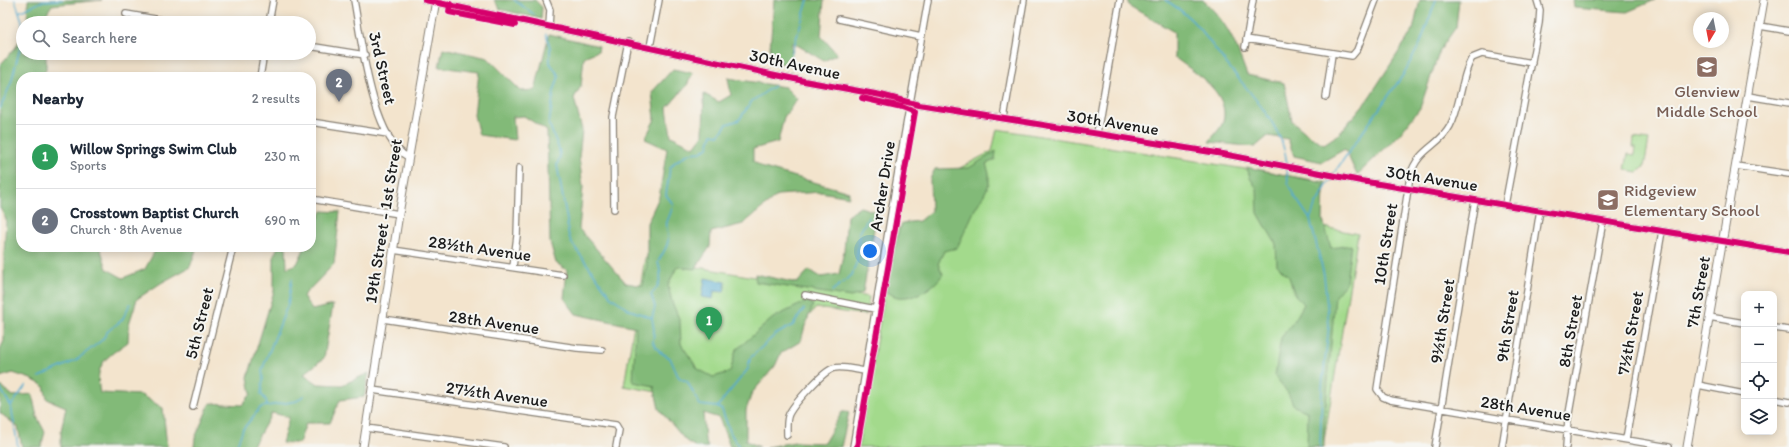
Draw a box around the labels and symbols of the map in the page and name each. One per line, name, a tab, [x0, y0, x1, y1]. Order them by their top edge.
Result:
north arrow	[1693, 12, 1729, 48]
street label: 3rd Street	[365, 30, 401, 107]
street label: 30th Avenue	[748, 45, 842, 83]
school or university icon: Glenview Middle School	[1694, 54, 1720, 80]
pin: 2	[326, 69, 352, 102]
place label: Glenview Middle School	[1656, 81, 1758, 121]
street label: 30th Avenue	[1066, 105, 1160, 139]
street label: 19th Street - 1st Street	[360, 137, 406, 305]
street label: Archer Drive	[865, 139, 899, 233]
street label: 30th Avenue	[1385, 161, 1479, 195]
place label: Ridgeview Elementary School	[1624, 180, 1760, 220]
school or university icon: Ridgeview Elementary School	[1595, 187, 1621, 213]
street label: 10th Street	[1369, 201, 1401, 286]
street label: 28½th Avenue	[427, 231, 533, 265]
your location	[860, 241, 880, 261]
street label: 7th Street	[1682, 254, 1714, 329]
street label: 9½th Street	[1425, 277, 1459, 365]
street label: 5th Street	[180, 285, 218, 361]
street label: 9th Street	[1491, 288, 1523, 364]
street label: 7½th Street	[1613, 289, 1647, 377]
street label: 8th Street	[1554, 292, 1586, 369]
street label: 28th Avenue	[447, 306, 541, 338]
pin: 1	[696, 307, 722, 340]
street label: 27½th Avenue	[445, 377, 549, 411]
street label: 28th Avenue	[1479, 391, 1573, 425]

